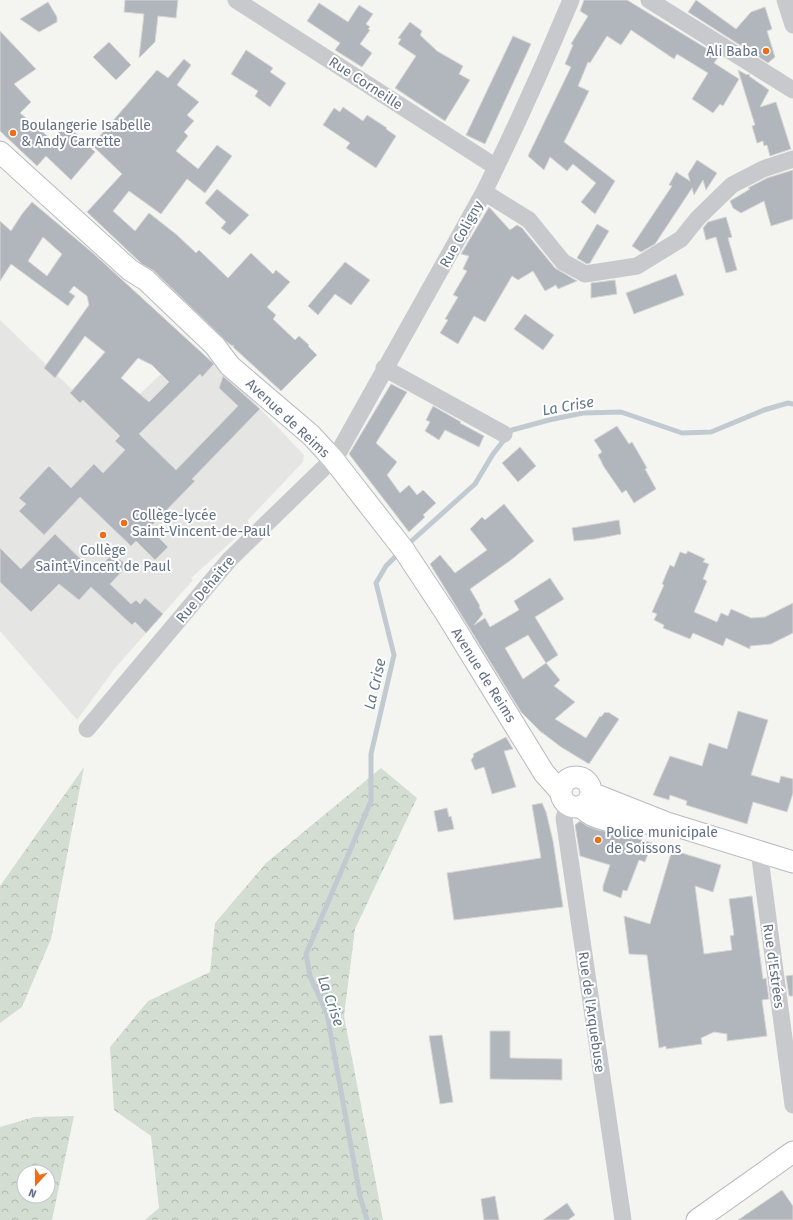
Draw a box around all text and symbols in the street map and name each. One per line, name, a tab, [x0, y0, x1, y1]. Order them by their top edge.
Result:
place label: Ali Baba	[706, 43, 758, 60]
marker: Ali Baba	[761, 46, 771, 56]
street label: Rue Corneille	[326, 53, 406, 114]
place label: Boulangerie Isabelle & Andy Carrette	[21, 117, 151, 150]
marker: Boulangerie Isabelle & Andy Carrette	[8, 128, 18, 138]
street label: Rue Coligny	[436, 198, 487, 271]
street label: Avenue de Reims	[242, 375, 333, 462]
water label: La Crise	[541, 393, 595, 419]
place label: Collège-lycée Saint-Vincent-de-Paul	[132, 507, 270, 540]
marker: Collège-lycée Saint-Vincent-de-Paul	[119, 518, 129, 528]
marker: Collège Saint-Vincent de Paul	[98, 530, 108, 540]
place label: Collège Saint-Vincent de Paul	[35, 542, 171, 575]
street label: Rue Dehaitre	[173, 552, 238, 626]
street label: Avenue de Reims	[448, 625, 520, 726]
water label: La Crise	[360, 656, 390, 711]
place label: Police municipale de Soissons	[606, 824, 718, 857]
marker: Police municipale de Soissons	[593, 835, 603, 845]
street label: Rue d'Estrées	[759, 923, 788, 1010]
street label: Rue de l'Arquebuse	[575, 950, 608, 1074]
water label: La Crise	[314, 973, 348, 1029]
north arrow	[16, 1164, 56, 1204]
text: N	[27, 1185, 38, 1200]

